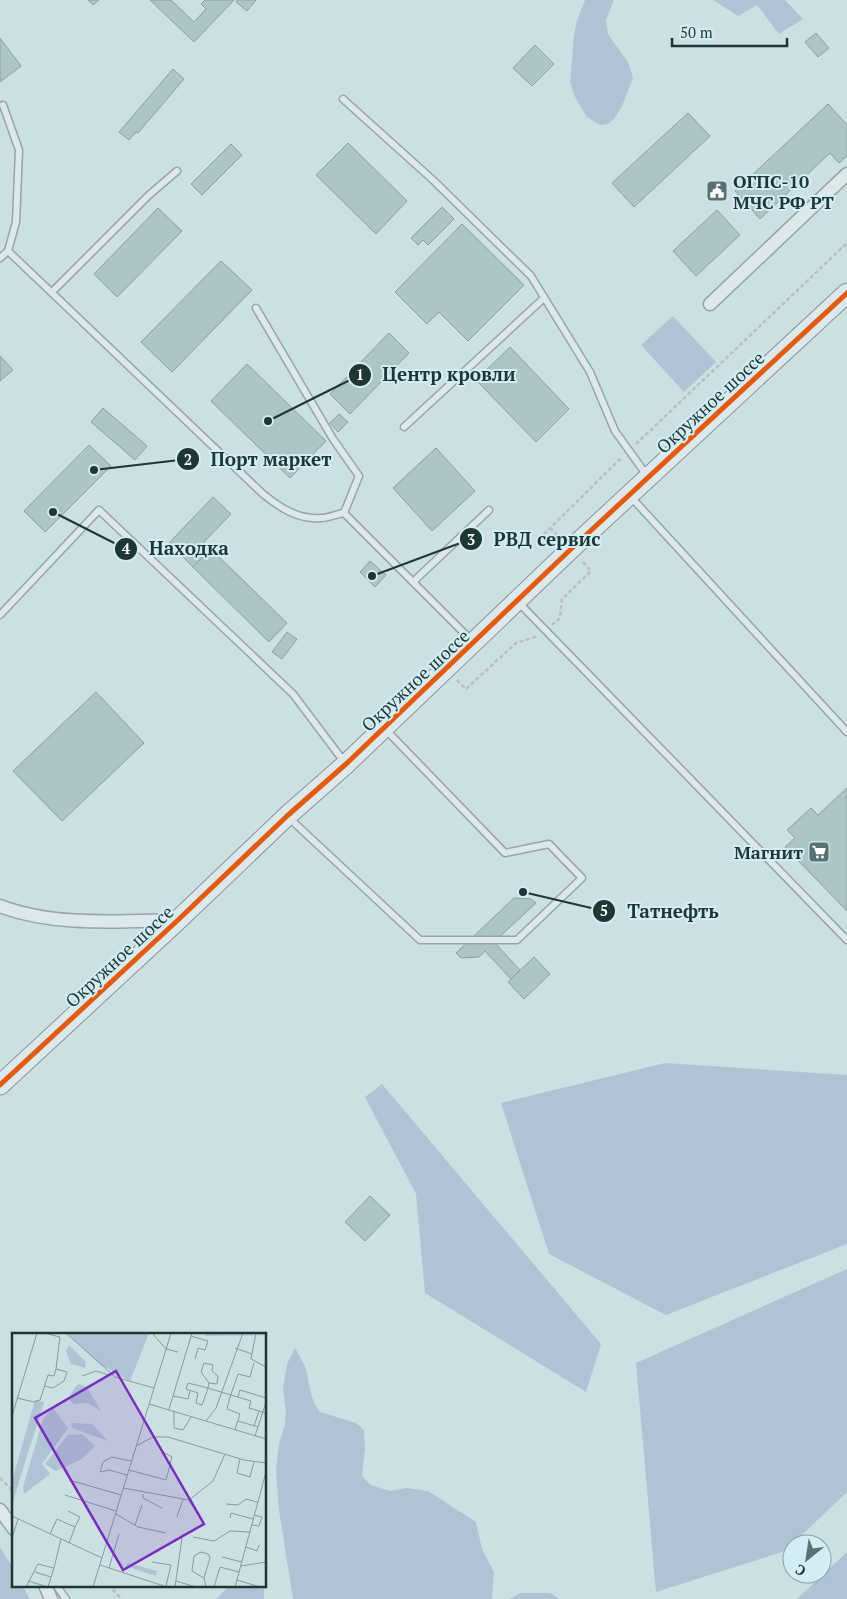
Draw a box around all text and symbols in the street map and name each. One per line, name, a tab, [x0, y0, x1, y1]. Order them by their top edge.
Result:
scale bar	[672, 15, 787, 47]
text: 50 m	[680, 22, 713, 42]
place label: ОГПС-10 МЧС РФ РТ	[733, 169, 834, 214]
public building icon: ОГПС-10 МЧС РФ РТ	[705, 179, 729, 203]
street label: Окружное шоссе	[651, 346, 769, 458]
callout: Центр кровли	[348, 358, 526, 392]
text: Центр кровли	[382, 361, 516, 386]
text: 1	[356, 364, 364, 384]
callout: Порт маркет	[175, 442, 342, 476]
text: Порт маркет	[210, 446, 332, 471]
text: 2	[184, 449, 192, 469]
callout: РВД сервис	[458, 522, 610, 556]
text: РВД сервис	[494, 526, 600, 551]
text: 3	[467, 529, 475, 549]
callout: Находка	[114, 532, 238, 566]
text: Находка	[149, 535, 229, 560]
text: 4	[122, 538, 131, 558]
street label: Окружное шоссе	[356, 624, 474, 736]
place label: Магнит	[734, 840, 803, 864]
supermarket icon: Магнит	[807, 840, 831, 864]
callout: Татнефть	[592, 894, 728, 928]
text: Татнефть	[627, 898, 719, 923]
street label: Окружное шоссе	[60, 900, 178, 1012]
text: 5	[600, 900, 608, 920]
inset map	[12, 1333, 266, 1586]
north arrow	[782, 1534, 832, 1584]
text: С	[792, 1560, 809, 1581]

